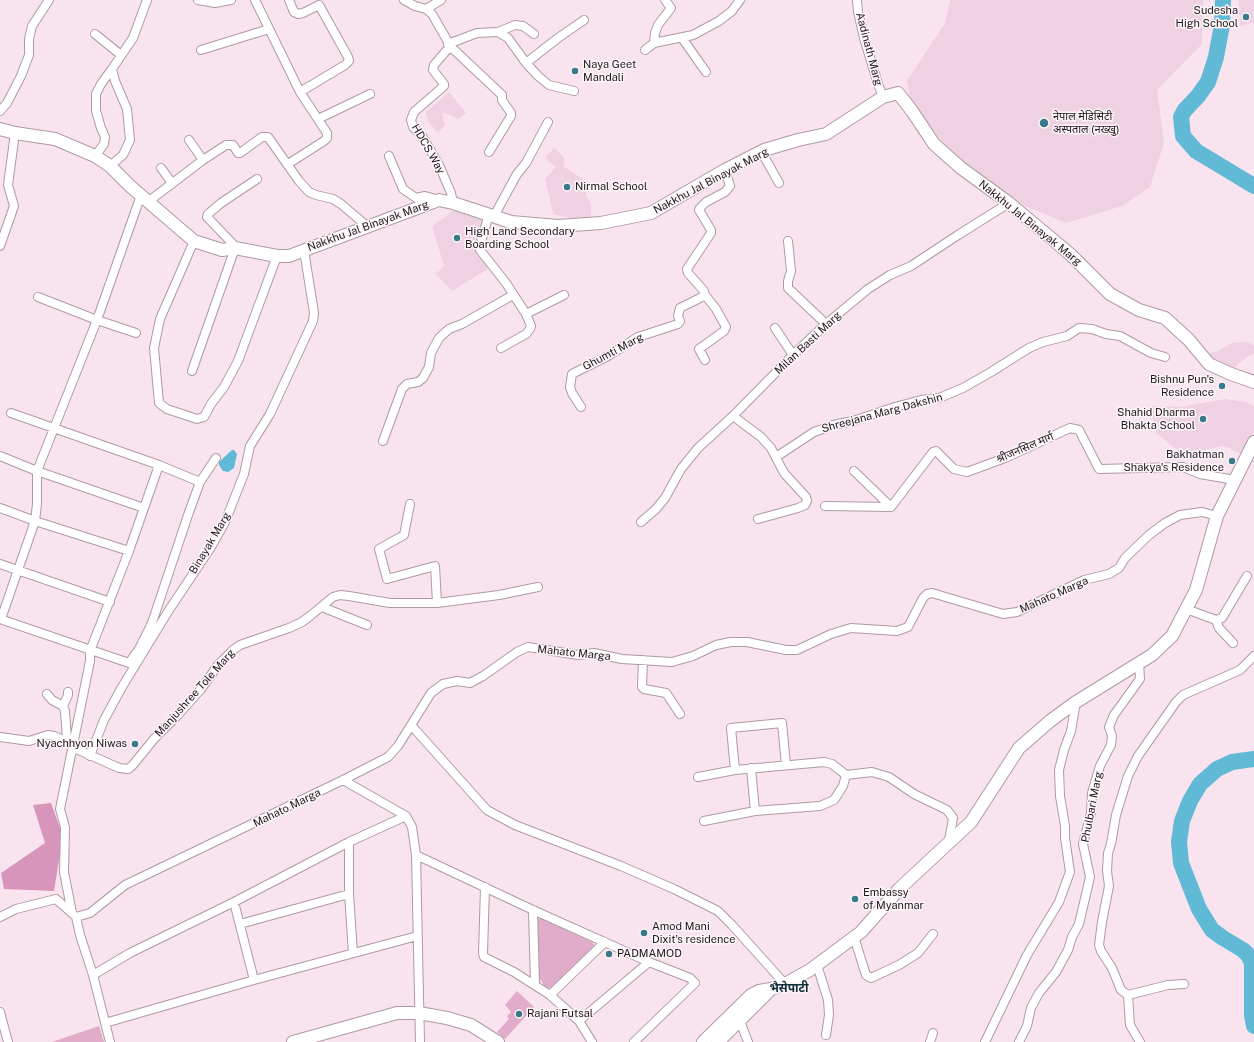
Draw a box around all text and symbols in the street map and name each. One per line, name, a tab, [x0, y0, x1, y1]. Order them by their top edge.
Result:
place label: Sudesha High School	[1176, 4, 1238, 30]
street label: Aadinath Marg	[853, 11, 885, 87]
marker: Sudesha High School	[1241, 12, 1251, 22]
place label: Naya Geet Mandali	[583, 58, 636, 84]
marker: Naya Geet Mandali	[570, 66, 580, 76]
place label: नेपाल मेडिसिटी अस्पताल (नख्खु)	[1053, 110, 1119, 136]
marker: नेपाल मेडिसिटी अस्पताल (नख्खु)	[1038, 117, 1050, 129]
street label: HDCS Way	[408, 122, 448, 176]
street label: Nakkhu Jal Binayak Marg	[651, 145, 771, 217]
street label: Nakkhu Jal Binayak Marg	[976, 178, 1084, 268]
place label: Nirmal School	[575, 180, 647, 194]
marker: Nirmal School	[562, 182, 572, 192]
street label: Nakkhu Jal Binayak Marg	[305, 198, 431, 254]
place label: High Land Secondary Boarding School	[465, 225, 575, 251]
marker: High Land Secondary Boarding School	[452, 233, 462, 243]
street label: Milan Basti Marg	[772, 309, 844, 377]
street label: Ghumti Marg	[581, 331, 645, 373]
place label: Bishnu Pun's Residence	[1150, 373, 1214, 399]
marker: Bishnu Pun's Residence	[1217, 381, 1227, 391]
street label: Shreejana Marg Dakshin	[820, 390, 944, 436]
place label: Shahid Dharma Bhakta School	[1117, 406, 1195, 432]
marker: Shahid Dharma Bhakta School	[1198, 414, 1208, 424]
street label: श्रीजनसिल मार्ग	[994, 430, 1056, 466]
place label: Bakhatman Shakya's Residence	[1123, 448, 1224, 474]
marker: Bakhatman Shakya's Residence	[1227, 456, 1237, 466]
street label: Binayak Marg	[186, 510, 234, 576]
street label: Mahato Marga	[1018, 574, 1090, 616]
street label: Mahato Marga	[537, 643, 611, 663]
street label: Manjushree Tole Marg	[152, 646, 238, 740]
place label: Nyachhyon Niwas	[36, 737, 127, 751]
marker: Nyachhyon Niwas	[130, 739, 140, 749]
street label: Phulbari Marg	[1079, 770, 1105, 844]
street label: Mahato Marga	[251, 786, 323, 830]
place label: Embassy of Myanmar	[863, 886, 924, 912]
marker: Embassy of Myanmar	[850, 894, 860, 904]
place label: Amod Mani Dixit's residence	[652, 920, 735, 946]
marker: Amod Mani Dixit's residence	[639, 928, 649, 938]
place label: PADMAMOD	[617, 947, 682, 961]
marker: PADMAMOD	[604, 949, 614, 959]
district label: भैसेपाटी	[769, 981, 809, 995]
place label: Rajani Futsal	[527, 1007, 593, 1021]
marker: Rajani Futsal	[514, 1009, 524, 1019]

